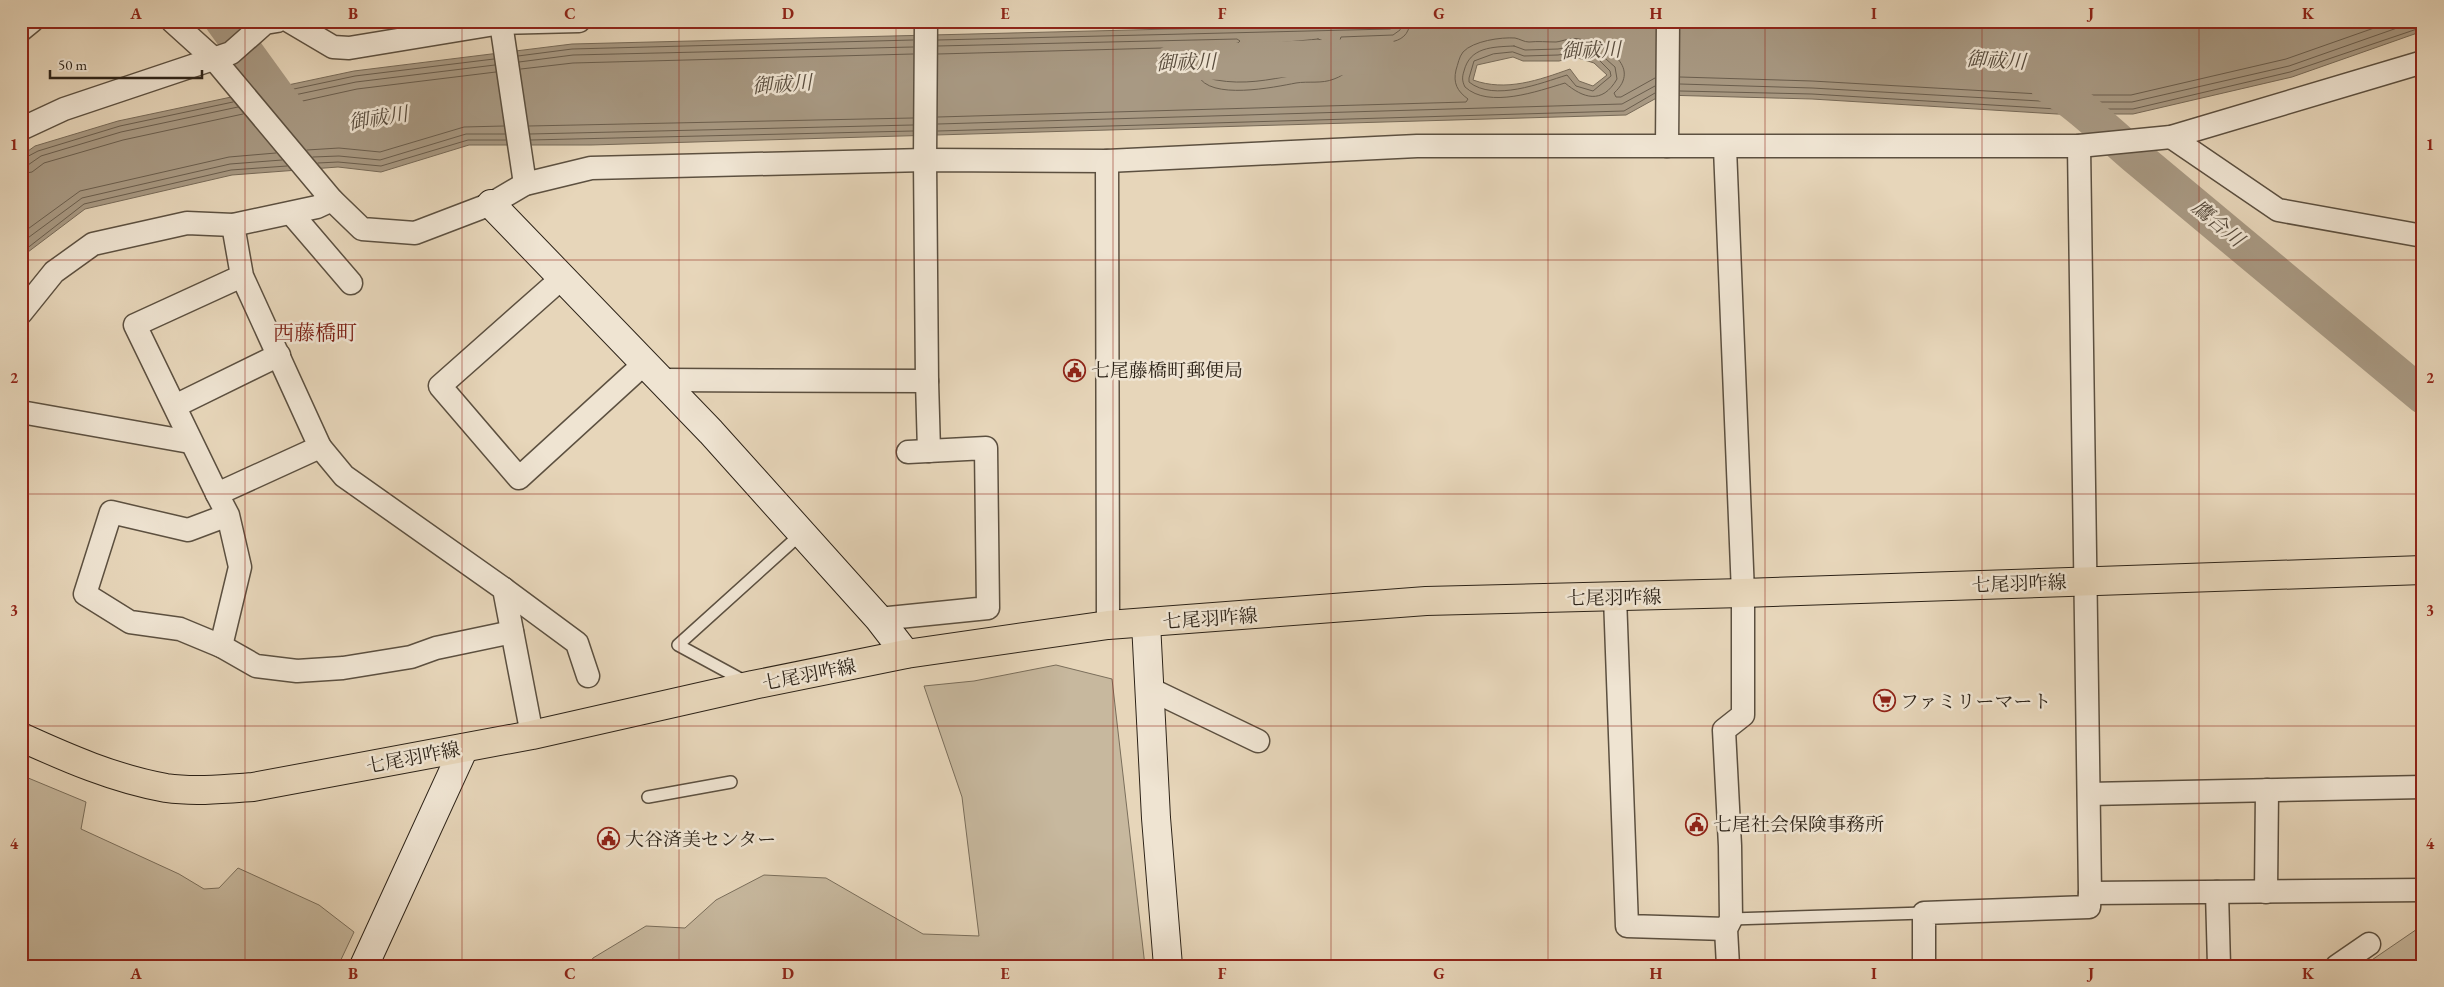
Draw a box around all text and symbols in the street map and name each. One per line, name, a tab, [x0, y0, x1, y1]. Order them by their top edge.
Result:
text: A	[129, 3, 142, 24]
text: B	[348, 3, 358, 24]
text: C	[564, 3, 576, 24]
text: D	[782, 3, 794, 24]
text: E	[1000, 3, 1010, 24]
text: F	[1218, 3, 1227, 24]
text: G	[1433, 3, 1445, 24]
text: H	[1650, 3, 1663, 24]
text: I	[1871, 3, 1877, 24]
text: J	[2086, 3, 2094, 24]
text: K	[2302, 3, 2315, 24]
water label: 御祓川	[1561, 36, 1623, 64]
water label: 御祓川	[1965, 45, 2029, 75]
scale bar	[50, 48, 202, 80]
water label: 御祓川	[1156, 48, 1218, 76]
text: 50 m	[58, 55, 87, 74]
water label: 御祓川	[751, 69, 815, 99]
water label: 御祓川	[346, 100, 412, 136]
text: 1	[10, 134, 18, 155]
text: 1	[2426, 134, 2434, 155]
water label: 鷹合川	[2187, 194, 2251, 254]
district label: 西藤橋町	[273, 319, 357, 346]
public building icon: 七尾藤橋町郵便局	[1063, 358, 1087, 382]
place label: 七尾藤橋町郵便局	[1091, 358, 1243, 383]
text: 2	[10, 367, 19, 388]
text: 2	[2426, 367, 2435, 388]
street label: 七尾羽咋線	[1971, 569, 2067, 598]
street label: 七尾羽咋線	[1566, 584, 1662, 611]
text: 3	[10, 600, 18, 621]
text: 3	[2426, 600, 2434, 621]
street label: 七尾羽咋線	[1162, 603, 1258, 634]
street label: 七尾羽咋線	[760, 653, 858, 696]
supermarket icon: ファミリーマート	[1872, 689, 1896, 713]
place label: ファミリーマート	[1900, 689, 2052, 714]
street label: 七尾羽咋線	[364, 736, 462, 779]
public building icon: 七尾社会保険事務所	[1685, 812, 1709, 836]
place label: 七尾社会保険事務所	[1713, 812, 1884, 837]
public building icon: 大谷済美センター	[597, 827, 621, 851]
place label: 大谷済美センター	[625, 827, 776, 852]
text: 4	[10, 833, 19, 854]
text: 4	[2426, 833, 2435, 854]
text: A	[129, 963, 142, 984]
text: B	[348, 963, 358, 984]
text: C	[564, 963, 576, 984]
text: D	[782, 963, 794, 984]
text: E	[1000, 963, 1010, 984]
text: F	[1218, 963, 1227, 984]
text: G	[1433, 963, 1445, 984]
text: H	[1650, 963, 1663, 984]
text: I	[1871, 963, 1877, 984]
text: J	[2086, 963, 2094, 984]
text: K	[2302, 963, 2315, 984]

